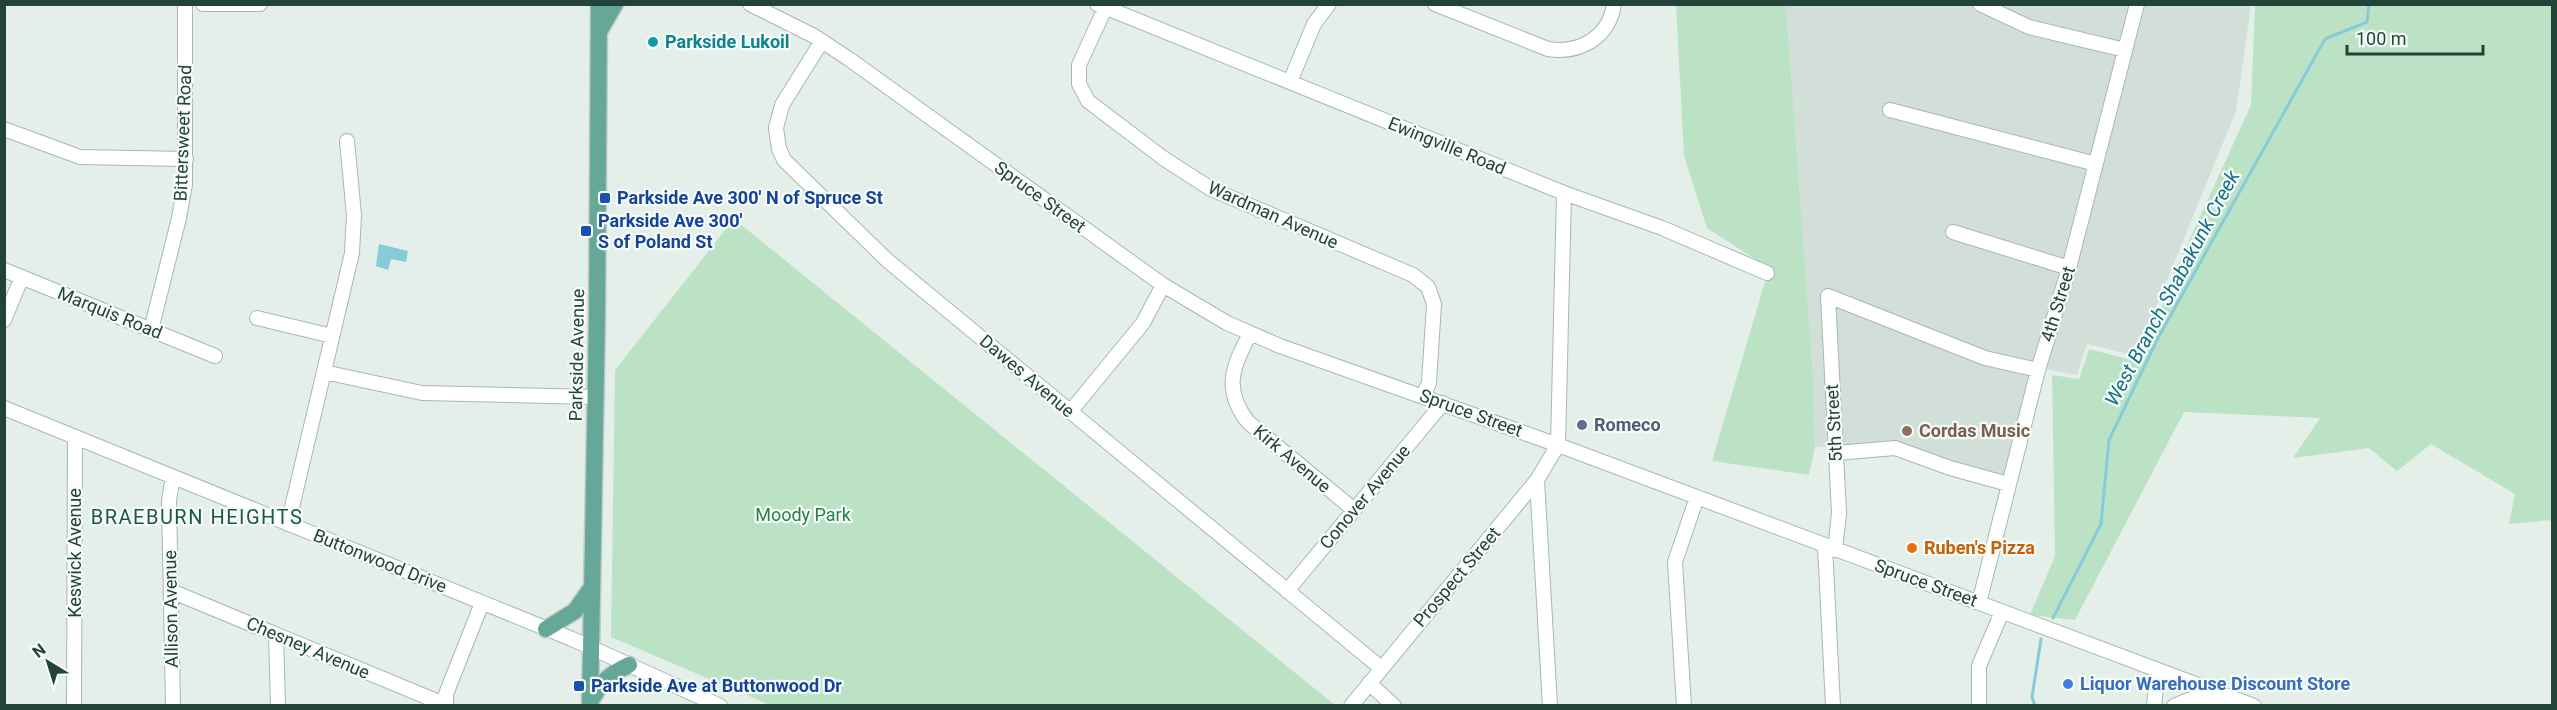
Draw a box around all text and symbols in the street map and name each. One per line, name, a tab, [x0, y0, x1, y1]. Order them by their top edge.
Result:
scale bar	[2347, 18, 2484, 56]
text: 100 m	[2356, 28, 2407, 49]
place label: Parkside Lukoil	[665, 31, 790, 52]
marker: Parkside Lukoil	[646, 35, 660, 49]
street label: Bittersweet Road	[170, 64, 195, 202]
street label: Ewingville Road	[1385, 112, 1509, 179]
street label: Spruce Street	[991, 156, 1090, 237]
water label: West Branch Shabakunk Creek	[2100, 165, 2245, 410]
street label: Wardman Avenue	[1205, 176, 1342, 253]
place label: Parkside Ave 300' N of Spruce St	[617, 187, 883, 208]
marker: Parkside Ave 300' N of Spruce St	[598, 191, 612, 205]
place label: Parkside Ave 300' S of Poland St	[598, 210, 743, 252]
marker: Parkside Ave 300' S of Poland St	[579, 224, 593, 238]
street label: 4th Street	[2036, 263, 2079, 344]
street label: Marquis Road	[55, 282, 166, 343]
street label: Parkside Avenue	[565, 288, 588, 422]
street label: Dawes Avenue	[976, 330, 1079, 421]
street label: 5th Street	[1821, 383, 1846, 462]
street label: Spruce Street	[1417, 384, 1525, 441]
place label: Romeco	[1594, 414, 1661, 435]
marker: Romeco	[1575, 418, 1589, 432]
street label: Kirk Avenue	[1249, 420, 1335, 497]
place label: Cordas Music	[1919, 420, 2030, 441]
marker: Cordas Music	[1900, 424, 1914, 438]
street label: Conover Avenue	[1315, 440, 1414, 553]
street label: Keswick Avenue	[64, 488, 85, 618]
park label: Moody Park	[755, 504, 852, 525]
district label: BRAEBURN HEIGHTS	[91, 505, 303, 529]
street label: Prospect Street	[1409, 522, 1505, 631]
street label: Buttonwood Drive	[310, 524, 450, 597]
place label: Ruben's Pizza	[1924, 537, 2035, 558]
marker: Ruben's Pizza	[1905, 541, 1919, 555]
street label: Allison Avenue	[159, 550, 182, 668]
street label: Spruce Street	[1872, 554, 1980, 611]
street label: Chesney Avenue	[243, 612, 373, 683]
north arrow	[18, 632, 78, 692]
text: N	[29, 640, 49, 662]
place label: Liquor Warehouse Discount Store	[2080, 673, 2350, 694]
place label: Parkside Ave at Buttonwood Dr	[591, 675, 842, 696]
marker: Liquor Warehouse Discount Store	[2061, 677, 2075, 691]
marker: Parkside Ave at Buttonwood Dr	[572, 679, 586, 693]

